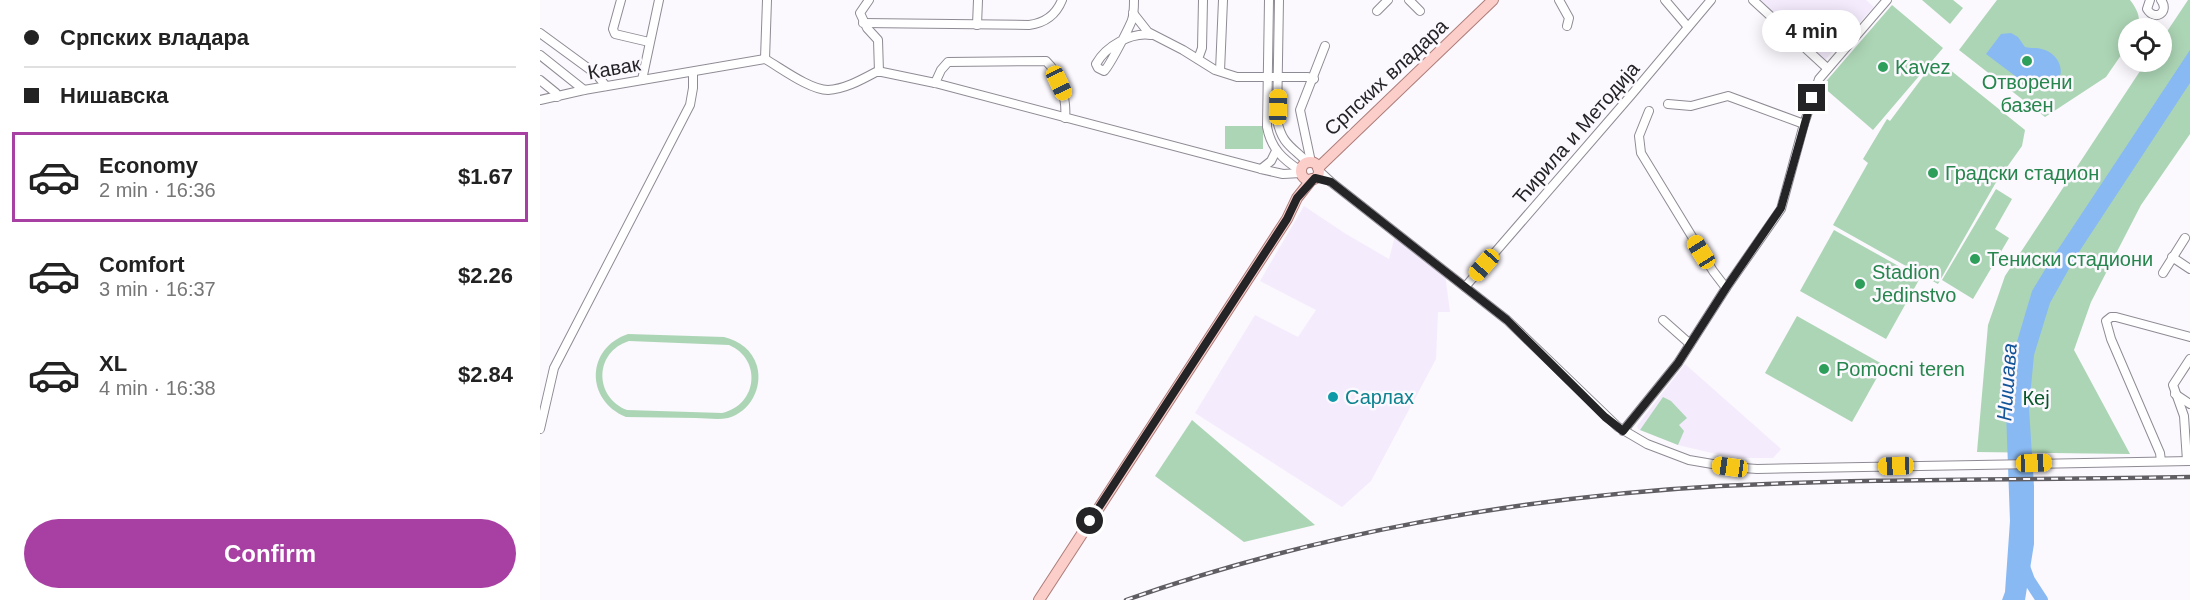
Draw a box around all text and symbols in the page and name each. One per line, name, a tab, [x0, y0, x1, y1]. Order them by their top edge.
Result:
callout: 4 min	[1762, 11, 1862, 53]
street label: Српских владара	[1320, 14, 1453, 140]
map controls	[2118, 18, 2172, 72]
button: locate	[2118, 18, 2172, 72]
text: 4 min	[1785, 20, 1838, 42]
text: Српских владара	[60, 25, 249, 50]
street label: Кавак	[586, 53, 642, 83]
marker: Отворени базен	[2020, 54, 2034, 68]
place label: Kavez	[1895, 56, 1951, 78]
street label: Ћирила и Методија	[1508, 57, 1644, 209]
marker: Kavez	[1876, 60, 1890, 74]
car	[1043, 63, 1075, 103]
place label: Отворени базен	[1982, 71, 2072, 116]
text: Нишавска	[60, 83, 168, 108]
route end	[1798, 84, 1825, 111]
car	[1269, 89, 1287, 125]
icon: car	[27, 150, 81, 204]
text: Economy	[99, 153, 198, 178]
place label: Градски стадион	[1945, 162, 2099, 184]
text: $1.67	[458, 164, 513, 189]
marker: Градски стадион	[1926, 166, 1940, 180]
text: 2 min · 16:36	[99, 179, 216, 201]
car	[1684, 232, 1718, 272]
car	[1465, 246, 1503, 284]
place label: Тениски стадиони	[1987, 248, 2153, 270]
icon: car	[27, 249, 81, 303]
text: Comfort	[99, 252, 185, 277]
marker: Тениски стадиони	[1968, 252, 1982, 266]
place label: Stadion Jedinstvo	[1872, 261, 1957, 306]
text: $2.26	[458, 263, 513, 288]
marker: Stadion Jedinstvo	[1853, 277, 1867, 291]
text: 3 min · 16:37	[99, 278, 216, 300]
water label: Нишава	[1992, 342, 2021, 422]
icon: car	[27, 348, 81, 402]
text: XL	[99, 351, 127, 376]
place label: Pomocni teren	[1836, 358, 1965, 380]
text: $2.84	[458, 362, 513, 387]
marker: Pomocni teren	[1817, 362, 1831, 376]
text: 4 min · 16:38	[99, 377, 216, 399]
place label: Сарлах	[1345, 386, 1414, 408]
park label: Кеј	[2022, 387, 2050, 409]
marker: Сарлах	[1326, 390, 1340, 404]
car	[2016, 453, 2052, 473]
car	[1711, 456, 1749, 478]
car	[1878, 456, 1914, 476]
route start	[1076, 507, 1103, 534]
button: Confirm	[24, 519, 516, 588]

